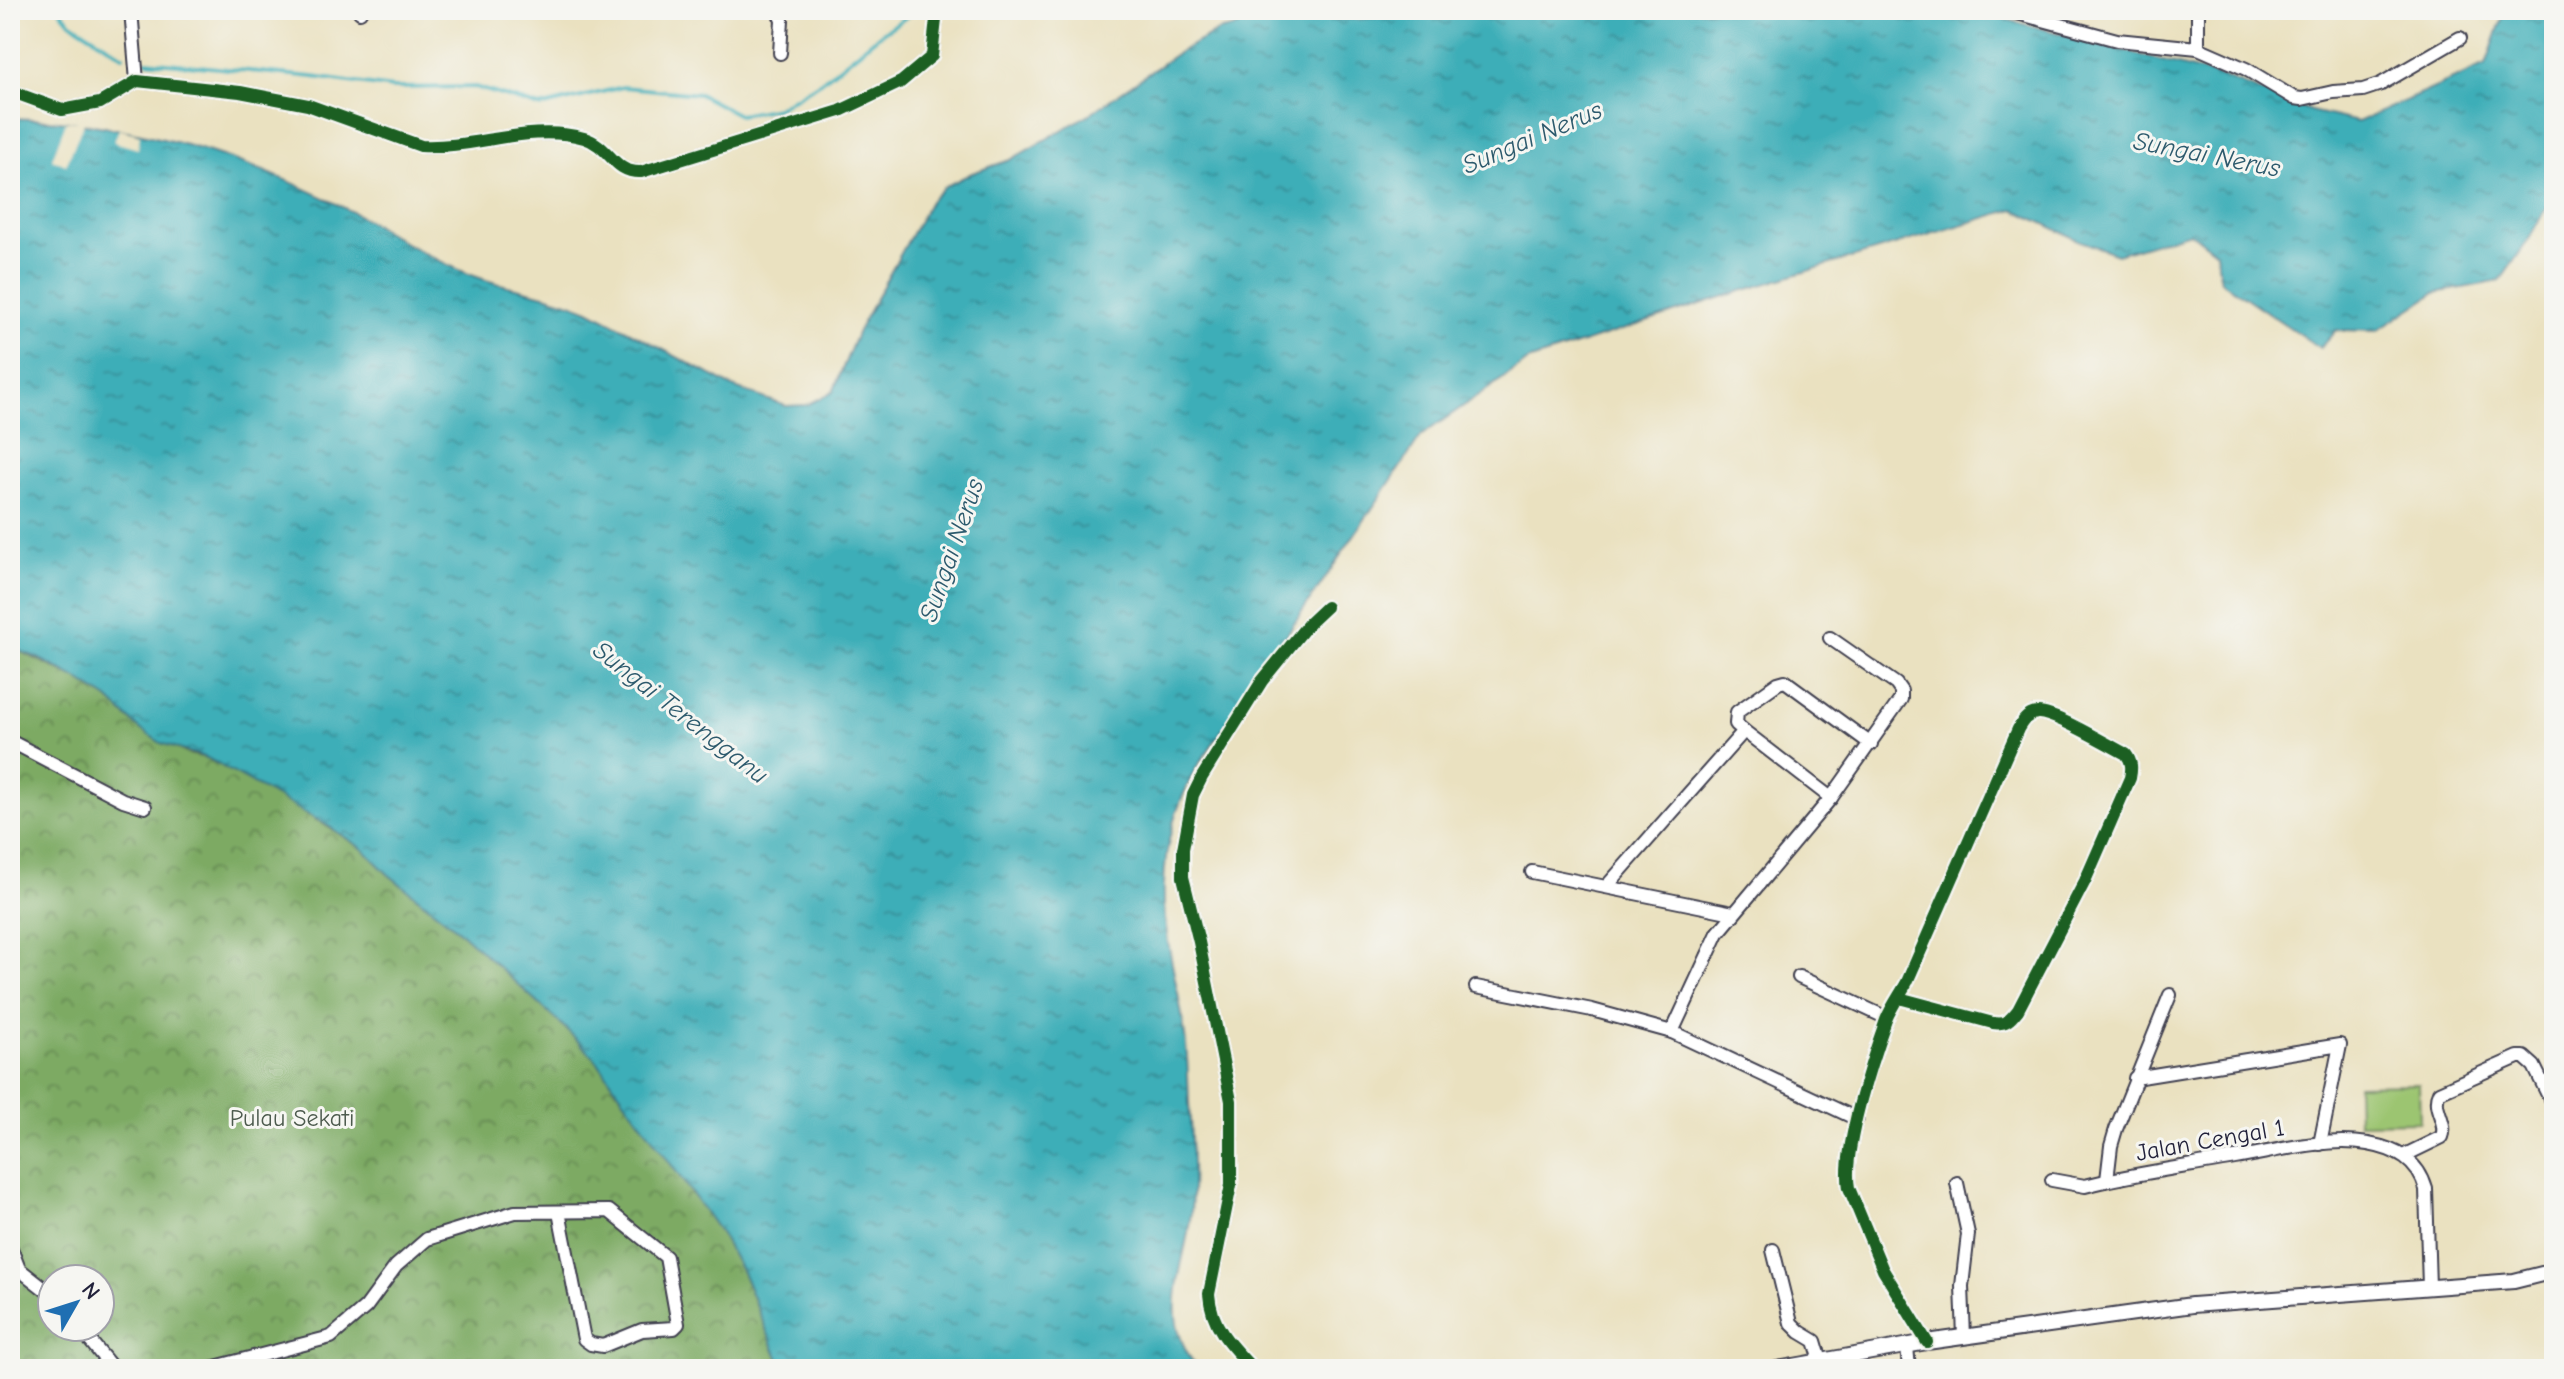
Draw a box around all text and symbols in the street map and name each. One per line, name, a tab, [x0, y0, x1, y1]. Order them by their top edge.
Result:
water label: Sungai Nerus	[1458, 95, 1607, 181]
water label: Sungai Nerus	[2131, 126, 2283, 184]
water label: Sungai Nerus	[914, 475, 990, 626]
water label: Sungai Terengganu	[587, 635, 774, 790]
park label: Pulau Sekati	[230, 1104, 354, 1132]
street label: Jalan Cengal 1	[2134, 1113, 2286, 1167]
north arrow	[36, 1263, 116, 1343]
text: N	[76, 1277, 105, 1305]

